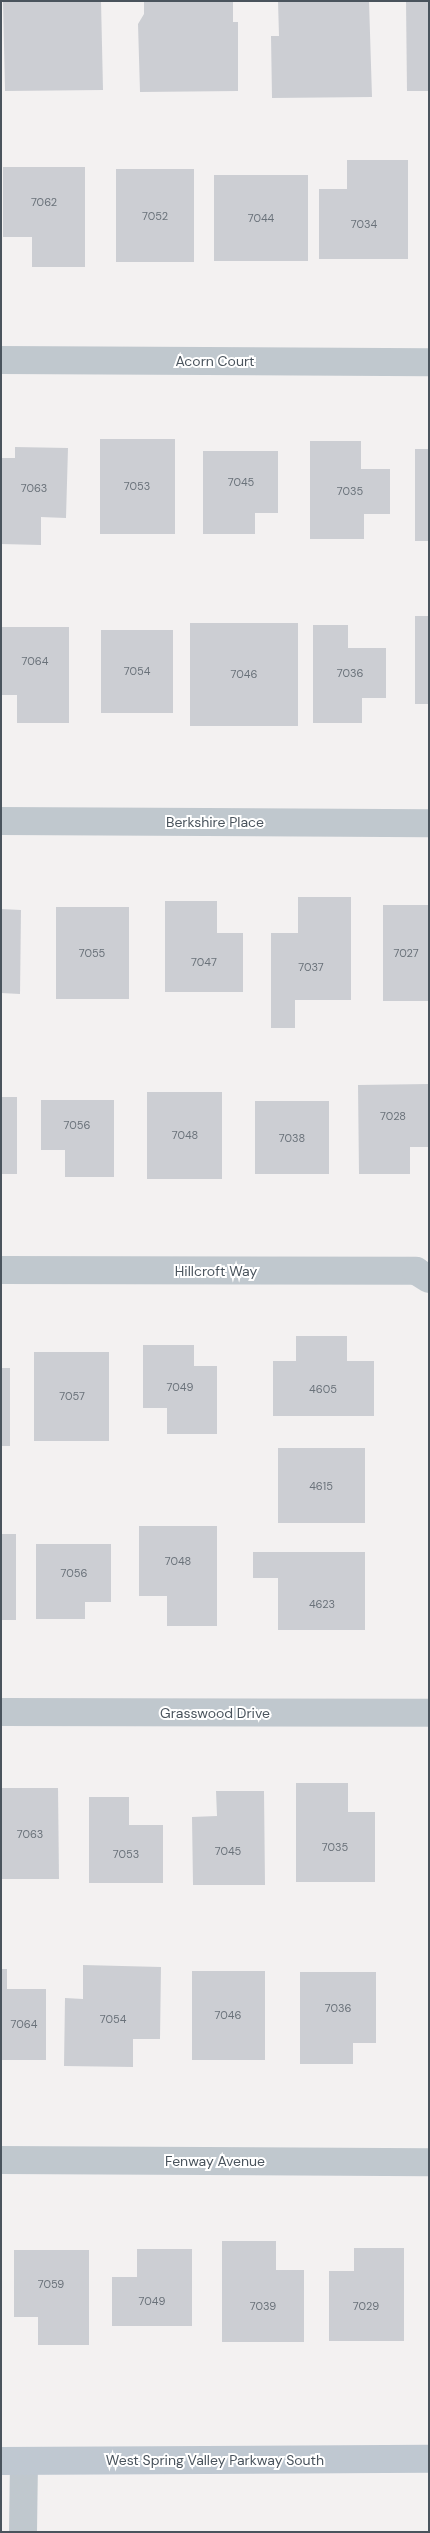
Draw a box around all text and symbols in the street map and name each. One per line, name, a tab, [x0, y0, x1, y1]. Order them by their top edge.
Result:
house number: 7062	[31, 195, 57, 209]
house number: 7052	[142, 209, 168, 223]
house number: 7044	[248, 211, 274, 225]
house number: 7034	[351, 217, 377, 231]
street label: Acorn Court	[175, 353, 255, 369]
house number: 7045	[228, 475, 254, 489]
house number: 7053	[124, 479, 150, 493]
house number: 7063	[21, 481, 47, 495]
house number: 7035	[337, 484, 363, 498]
house number: 7064	[22, 654, 48, 668]
house number: 7054	[124, 664, 150, 678]
house number: 7036	[337, 666, 363, 680]
house number: 7046	[231, 667, 257, 681]
street label: Berkshire Place	[166, 814, 264, 830]
house number: 7055	[79, 946, 105, 960]
house number: 7027	[393, 946, 419, 960]
house number: 7047	[191, 955, 217, 969]
house number: 7037	[298, 960, 324, 974]
house number: 7028	[380, 1109, 406, 1123]
house number: 7056	[64, 1118, 90, 1132]
house number: 7048	[172, 1128, 198, 1142]
house number: 7038	[279, 1131, 305, 1145]
street label: Hillcroft Way	[175, 1263, 257, 1279]
house number: 7049	[167, 1380, 193, 1394]
house number: 4605	[309, 1382, 337, 1396]
house number: 7057	[59, 1389, 85, 1403]
house number: 4615	[309, 1479, 333, 1493]
house number: 7048	[165, 1554, 191, 1568]
house number: 7056	[61, 1566, 87, 1580]
house number: 4623	[309, 1597, 335, 1611]
street label: Grasswood Drive	[160, 1705, 270, 1721]
house number: 7063	[17, 1827, 43, 1841]
house number: 7035	[322, 1840, 348, 1854]
house number: 7045	[215, 1844, 241, 1858]
house number: 7053	[113, 1847, 139, 1861]
house number: 7036	[325, 2001, 351, 2015]
house number: 7046	[215, 2008, 241, 2022]
house number: 7054	[100, 2012, 126, 2026]
house number: 7064	[11, 2017, 37, 2031]
street label: Fenway Avenue	[165, 2153, 265, 2169]
house number: 7059	[38, 2277, 64, 2291]
house number: 7049	[139, 2294, 165, 2308]
house number: 7039	[250, 2299, 276, 2313]
house number: 7029	[353, 2299, 379, 2313]
street label: West Spring Valley Parkway South	[106, 2452, 324, 2468]

